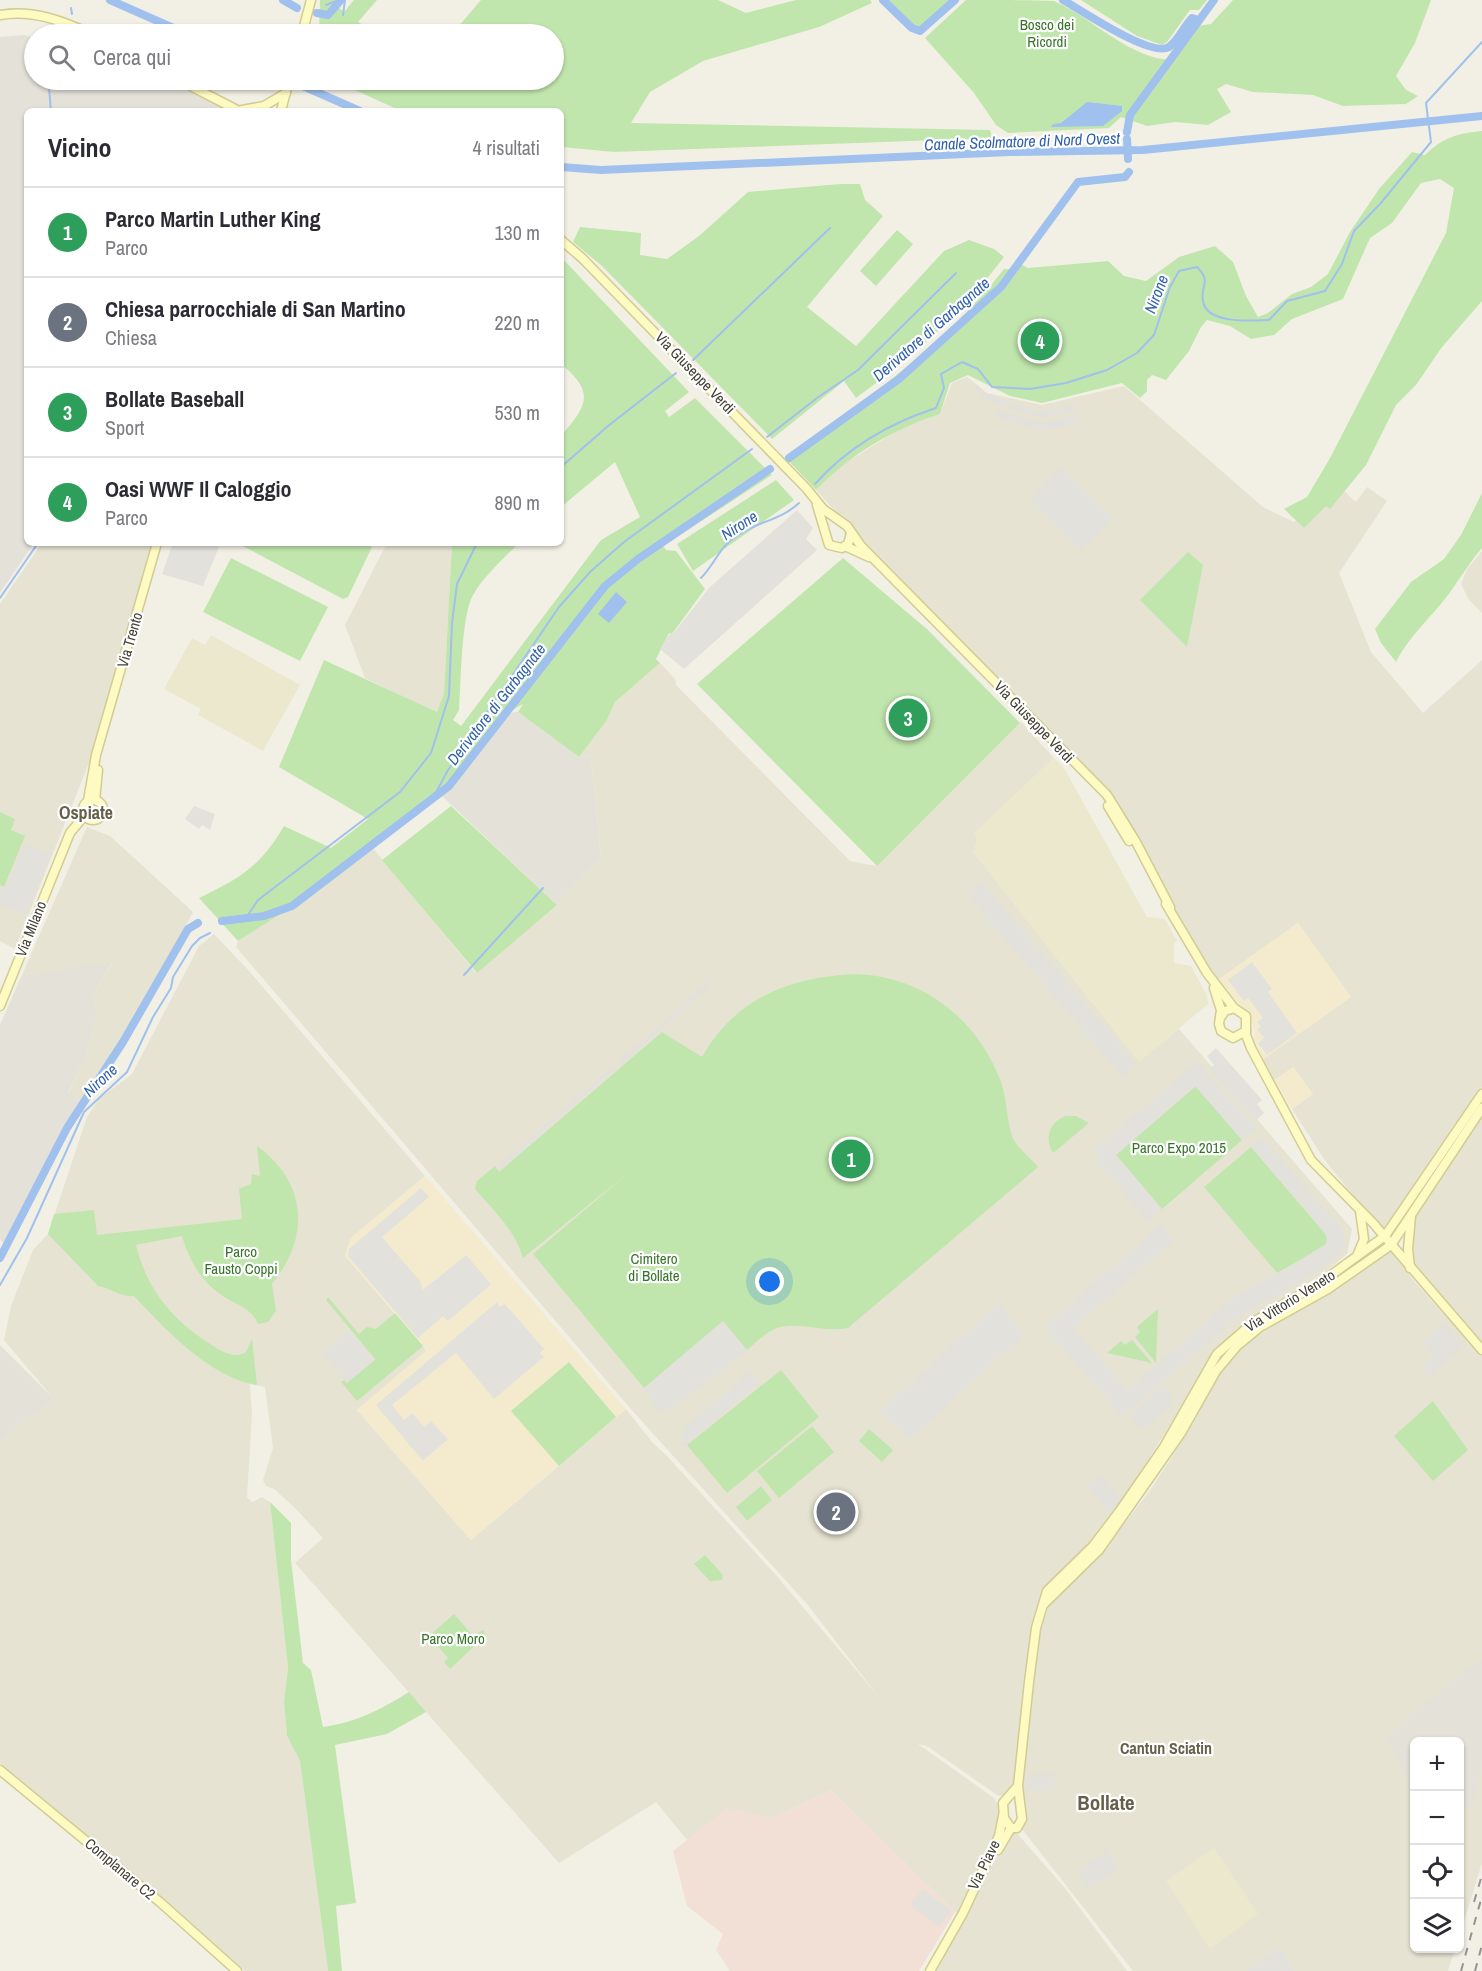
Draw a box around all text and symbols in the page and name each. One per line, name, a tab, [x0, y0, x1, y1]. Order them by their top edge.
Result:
park label: Bosco dei Ricordi	[1020, 14, 1074, 52]
search box	[24, 24, 564, 90]
icon: search	[45, 41, 78, 74]
text: Cerca qui	[93, 42, 171, 72]
water label: Canale Scolmatore di Nord Ovest	[924, 127, 1121, 155]
text: Vicino	[48, 130, 112, 165]
text: 4 risultati	[473, 134, 540, 161]
text: Parco Martin Luther King	[105, 204, 321, 234]
text: 1	[63, 219, 72, 246]
text: 130 m	[494, 219, 540, 246]
text: Parco	[105, 234, 148, 261]
water label: Derivatore di Garbagnate	[868, 272, 994, 386]
water label: Nirone	[1139, 272, 1173, 316]
text: Chiesa parrocchiale di San Martino	[105, 294, 406, 324]
text: 2	[63, 309, 72, 336]
text: 220 m	[494, 309, 540, 336]
pin: 4	[1020, 318, 1060, 364]
text: Chiesa	[105, 324, 157, 351]
street label: Via Giuseppe Verdi	[651, 327, 740, 418]
text: Bollate Baseball	[105, 384, 244, 414]
text: 3	[63, 399, 72, 426]
text: 530 m	[494, 399, 540, 426]
text: Sport	[105, 414, 144, 441]
text: Oasi WWF Il Caloggio	[105, 474, 291, 504]
text: 4	[63, 489, 72, 516]
text: 890 m	[494, 489, 540, 516]
text: Parco	[105, 504, 148, 531]
water label: Nirone	[716, 505, 762, 545]
street label: Via Trento	[112, 610, 147, 670]
water label: Derivatore di Garbagnate	[442, 639, 550, 769]
street label: Via Giuseppe Verdi	[990, 676, 1079, 767]
pin: 3	[888, 696, 928, 740]
district label: Ospiate	[59, 800, 113, 825]
street label: Via Milano	[10, 898, 51, 960]
water label: Nirone	[78, 1059, 122, 1101]
pin: 1	[832, 1136, 870, 1182]
park label: Parco Expo 2015	[1132, 1137, 1226, 1158]
park label: Parco Fausto Coppi	[204, 1241, 278, 1279]
park label: Cimitero di Bollate	[628, 1248, 680, 1286]
street label: Via Vittorio Veneto	[1241, 1264, 1339, 1337]
your location	[755, 1267, 784, 1296]
pin: 2	[816, 1490, 856, 1534]
park label: Parco Moro	[421, 1628, 485, 1649]
district label: Cantun Sciatin	[1120, 1737, 1212, 1759]
map controls	[1410, 1737, 1464, 1953]
button: +	[1410, 1737, 1464, 1791]
district label: Bollate	[1077, 1788, 1135, 1817]
button: −	[1410, 1791, 1464, 1845]
street label: Complanare C2	[81, 1833, 160, 1904]
street label: Via Piave	[962, 1836, 1005, 1893]
button: locate	[1410, 1845, 1464, 1899]
button: layers	[1410, 1899, 1464, 1953]

